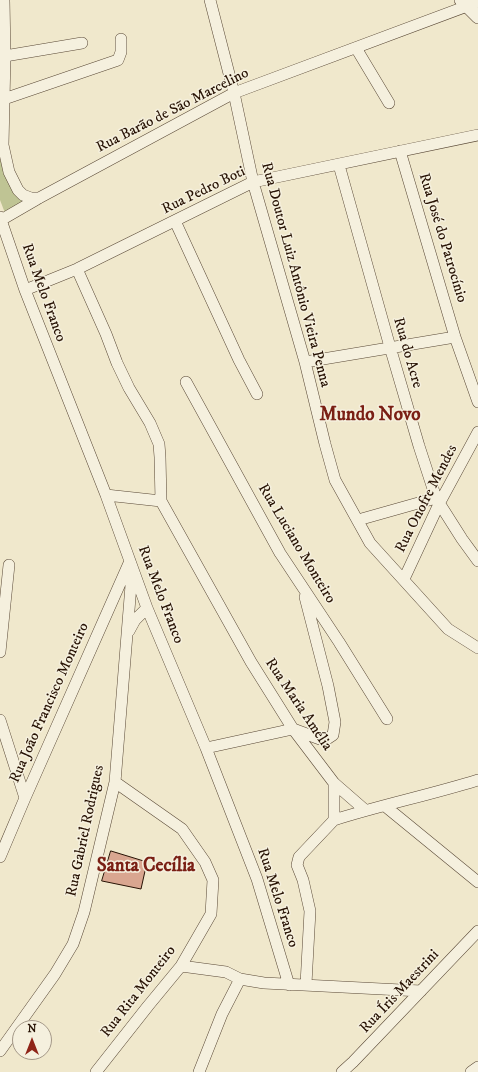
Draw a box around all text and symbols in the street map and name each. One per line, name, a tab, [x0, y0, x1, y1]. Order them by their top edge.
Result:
street label: Rua Barão de São Marcelino	[94, 65, 252, 157]
street label: Rua Doutor Luiz Antônio Vieira Penna	[256, 161, 334, 389]
street label: Rua Pedro Boti	[159, 163, 249, 219]
street label: Rua José do Patrocínio	[414, 171, 470, 305]
street label: Rua Melo Franco	[17, 241, 69, 345]
street label: Rua do Acre	[388, 316, 426, 390]
district label: Mundo Novo	[320, 405, 420, 427]
street label: Rua Onofre Mendes	[392, 442, 462, 556]
street label: Rua Luciano Monteiro	[253, 481, 339, 607]
street label: Rua Melo Franco	[133, 543, 187, 647]
street label: Rua João Francisco Monteiro	[6, 620, 94, 786]
street label: Rua Maria Amélia	[260, 655, 336, 755]
street label: Rua Gabriel Rodrigues	[63, 764, 109, 898]
street label: Rua Melo Franco	[252, 846, 302, 950]
district label: Santa Cecília	[97, 856, 195, 878]
street label: Rua Rita Monteiro	[98, 943, 180, 1041]
street label: Rua Íris Maestrini	[357, 946, 443, 1038]
north arrow	[12, 1020, 52, 1060]
text: N	[27, 1022, 37, 1036]

